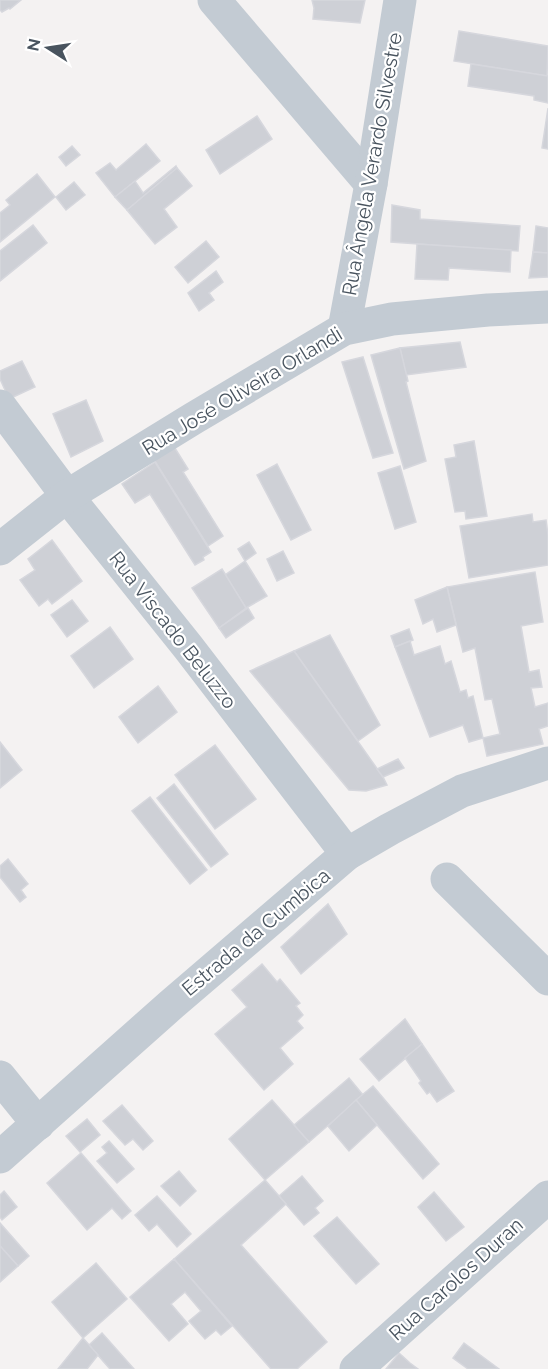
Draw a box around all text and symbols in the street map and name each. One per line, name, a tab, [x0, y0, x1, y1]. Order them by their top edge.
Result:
north arrow	[18, 18, 78, 78]
street label: Rua Ângela Verardo Silvestre	[337, 30, 407, 297]
text: N	[23, 37, 44, 53]
street label: Rua José Oliveira Orlandi	[138, 322, 346, 460]
street label: Rua Viscado Beluzzo	[104, 547, 242, 713]
street label: Estrada da Cumbica	[177, 863, 335, 1001]
street label: Rua Carolos Duran	[384, 1213, 528, 1345]

